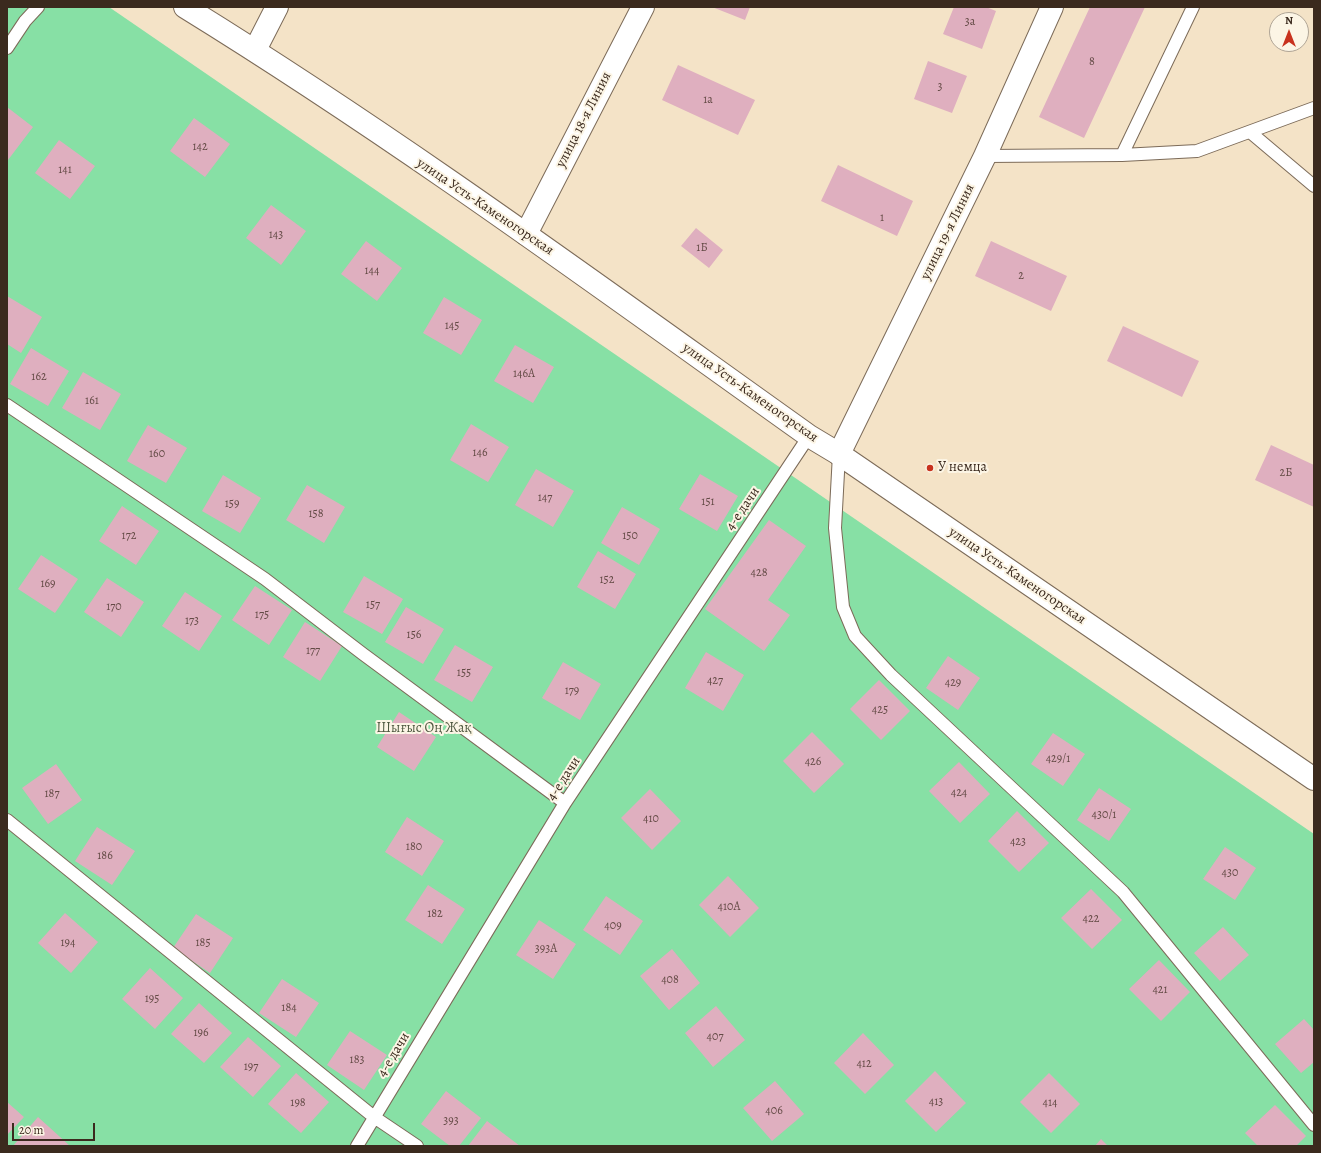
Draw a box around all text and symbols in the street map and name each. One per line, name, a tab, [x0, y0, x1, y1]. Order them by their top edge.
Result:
north arrow	[1269, 12, 1309, 52]
text: N	[1285, 13, 1293, 28]
house number: 3а	[965, 15, 975, 29]
house number: 8	[1089, 55, 1095, 69]
street label: улица 18-я Линия	[553, 69, 615, 171]
house number: 3	[938, 80, 942, 94]
house number: 1а	[703, 93, 713, 107]
house number: 142	[192, 140, 208, 154]
street label: улица Усть-Каменогорская	[413, 155, 557, 259]
house number: 141	[58, 163, 72, 177]
street label: улица 19-я Линия	[918, 181, 978, 283]
house number: 1	[880, 211, 884, 225]
house number: 143	[269, 228, 283, 242]
house number: 1Б	[696, 241, 708, 255]
house number: 144	[365, 264, 379, 278]
house number: 2	[1018, 269, 1024, 283]
house number: 145	[445, 319, 459, 333]
street label: улица Усть-Каменогорская	[679, 340, 821, 446]
house number: 146А	[513, 367, 535, 381]
house number: 162	[31, 370, 47, 384]
house number: 161	[85, 394, 99, 408]
house number: 146	[472, 446, 488, 460]
house number: 160	[149, 447, 165, 461]
place label: У немца	[938, 460, 987, 476]
marker: У немца	[925, 463, 935, 473]
house number: 2Б	[1280, 466, 1292, 480]
street label: 4-е дачи	[722, 484, 764, 534]
house number: 147	[538, 491, 552, 505]
house number: 151	[701, 495, 715, 509]
house number: 159	[225, 497, 239, 511]
house number: 158	[308, 507, 324, 521]
street label: улица Усть-Каменогорская	[945, 524, 1089, 628]
house number: 172	[122, 529, 136, 543]
house number: 150	[622, 529, 638, 543]
house number: 428	[751, 566, 767, 580]
house number: 152	[600, 573, 614, 587]
house number: 169	[40, 577, 56, 591]
house number: 157	[366, 598, 380, 612]
house number: 170	[106, 600, 122, 614]
house number: 175	[255, 608, 269, 622]
house number: 173	[185, 614, 199, 628]
house number: 156	[407, 628, 421, 642]
house number: 177	[306, 644, 320, 658]
house number: 155	[457, 666, 471, 680]
house number: 427	[707, 674, 723, 688]
house number: 429	[945, 676, 961, 690]
house number: 179	[565, 684, 579, 698]
house number: 425	[872, 703, 888, 717]
park label: Шығыс Оң Жақ	[376, 721, 472, 737]
house number: 429/1	[1046, 752, 1070, 766]
street label: 4-е дачи	[544, 754, 584, 804]
house number: 426	[805, 755, 821, 769]
house number: 424	[951, 786, 967, 800]
house number: 187	[45, 787, 59, 801]
house number: 430/1	[1092, 808, 1116, 822]
house number: 410	[643, 812, 659, 826]
house number: 423	[1010, 835, 1026, 849]
house number: 180	[406, 840, 422, 854]
house number: 186	[97, 849, 113, 863]
house number: 430	[1222, 866, 1238, 880]
house number: 410А	[718, 900, 740, 914]
house number: 182	[427, 907, 443, 921]
house number: 422	[1083, 912, 1099, 926]
house number: 409	[604, 919, 622, 933]
house number: 194	[61, 936, 75, 950]
house number: 185	[195, 936, 211, 950]
house number: 393А	[535, 942, 557, 956]
house number: 408	[661, 973, 679, 987]
house number: 421	[1152, 983, 1168, 997]
house number: 195	[145, 992, 159, 1006]
house number: 184	[281, 1001, 297, 1015]
house number: 196	[193, 1026, 209, 1040]
street label: 4-е дачи	[374, 1030, 414, 1080]
house number: 407	[707, 1030, 723, 1044]
house number: 183	[350, 1053, 364, 1067]
house number: 412	[856, 1057, 872, 1071]
house number: 197	[244, 1060, 258, 1074]
house number: 413	[929, 1095, 943, 1109]
house number: 198	[290, 1096, 306, 1110]
house number: 414	[1043, 1096, 1057, 1110]
house number: 406	[765, 1104, 783, 1118]
house number: 393	[443, 1114, 459, 1128]
scale bar	[14, 1115, 97, 1141]
text: 20 m	[19, 1122, 43, 1138]

